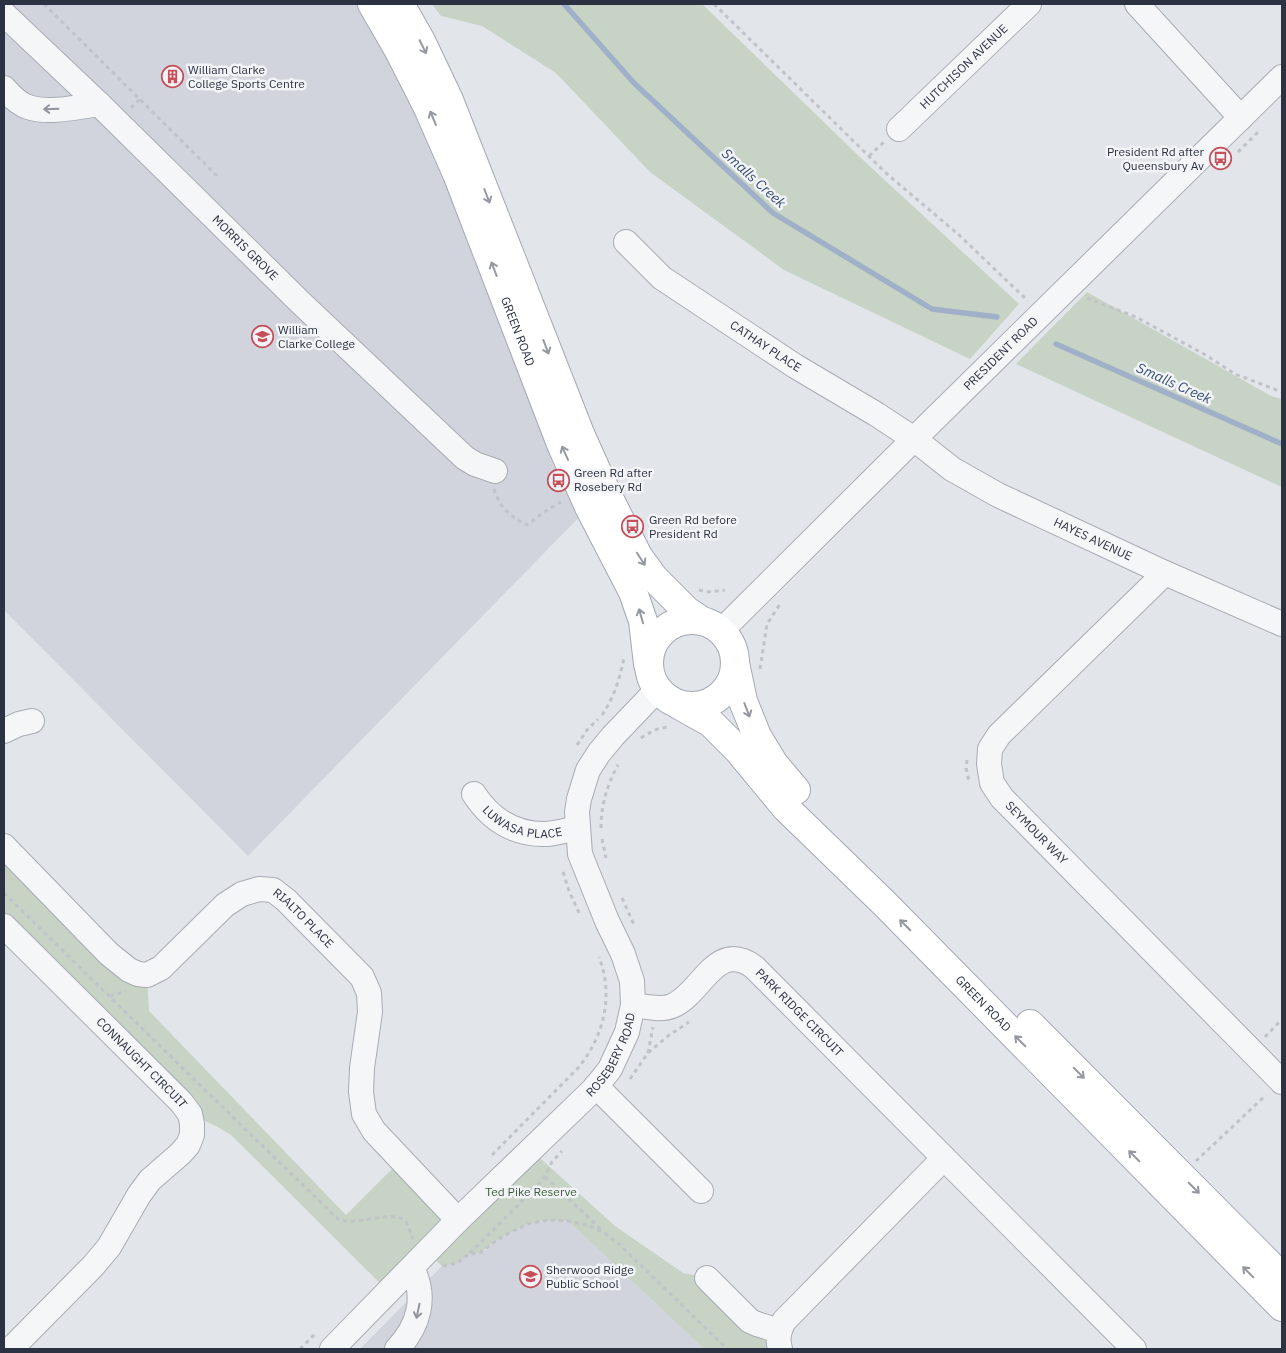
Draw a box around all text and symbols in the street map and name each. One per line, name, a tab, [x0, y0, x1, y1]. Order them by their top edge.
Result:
street label: HUTCHISON AVENUE	[917, 21, 1011, 112]
one-way arrow	[418, 39, 428, 54]
place label: William Clarke College Sports Centre	[188, 62, 305, 91]
building icon: William Clarke College Sports Centre	[160, 65, 184, 89]
one-way arrow	[43, 105, 59, 114]
one-way arrow	[427, 111, 437, 126]
water label: Smalls Creek	[718, 144, 790, 212]
place label: President Rd after Queensbury Av	[1107, 144, 1205, 173]
bus stop icon: President Rd after Queensbury Av	[1208, 147, 1232, 171]
one-way arrow	[483, 188, 492, 203]
street label: MORRIS GROVE	[209, 212, 282, 283]
one-way arrow	[488, 262, 498, 277]
street label: GREEN ROAD	[498, 295, 538, 368]
street label: PRESIDENT ROAD	[960, 313, 1041, 393]
street label: CATHAY PLACE	[727, 317, 804, 375]
place label: William Clarke College	[278, 322, 356, 351]
school or university icon: William Clarke College	[250, 325, 274, 349]
one-way arrow	[542, 339, 551, 354]
water label: Smalls Creek	[1134, 358, 1215, 408]
one-way arrow	[560, 446, 569, 461]
place label: Green Rd after Rosebery Rd	[574, 465, 653, 494]
bus stop icon: Green Rd after Rosebery Rd	[546, 468, 570, 492]
place label: Green Rd before President Rd	[649, 512, 737, 541]
street label: HAYES AVENUE	[1052, 514, 1135, 564]
bus stop icon: Green Rd before President Rd	[621, 515, 645, 539]
one-way arrow	[636, 552, 646, 566]
one-way arrow	[635, 608, 645, 624]
one-way arrow	[743, 702, 752, 717]
street label: SEYMOUR WAY	[1002, 798, 1071, 867]
street label: LUWASA PLACE	[480, 802, 563, 841]
street label: RIALTO PLACE	[270, 885, 337, 951]
one-way arrow	[899, 919, 912, 931]
street label: PARK RIDGE CIRCUIT	[753, 965, 847, 1060]
street label: GREEN ROAD	[953, 972, 1015, 1035]
street label: ROSEBERY ROAD	[583, 1011, 638, 1100]
street label: CONNAUGHT CIRCUIT	[93, 1014, 191, 1111]
one-way arrow	[1014, 1035, 1026, 1047]
one-way arrow	[1073, 1067, 1085, 1079]
one-way arrow	[1128, 1150, 1140, 1163]
one-way arrow	[1188, 1182, 1200, 1194]
park label: Ted Pike Reserve	[485, 1184, 577, 1199]
place label: Sherwood Ridge Public School	[546, 1262, 634, 1291]
school or university icon: Sherwood Ridge Public School	[518, 1265, 542, 1289]
one-way arrow	[1242, 1266, 1254, 1278]
one-way arrow	[413, 1302, 422, 1318]

